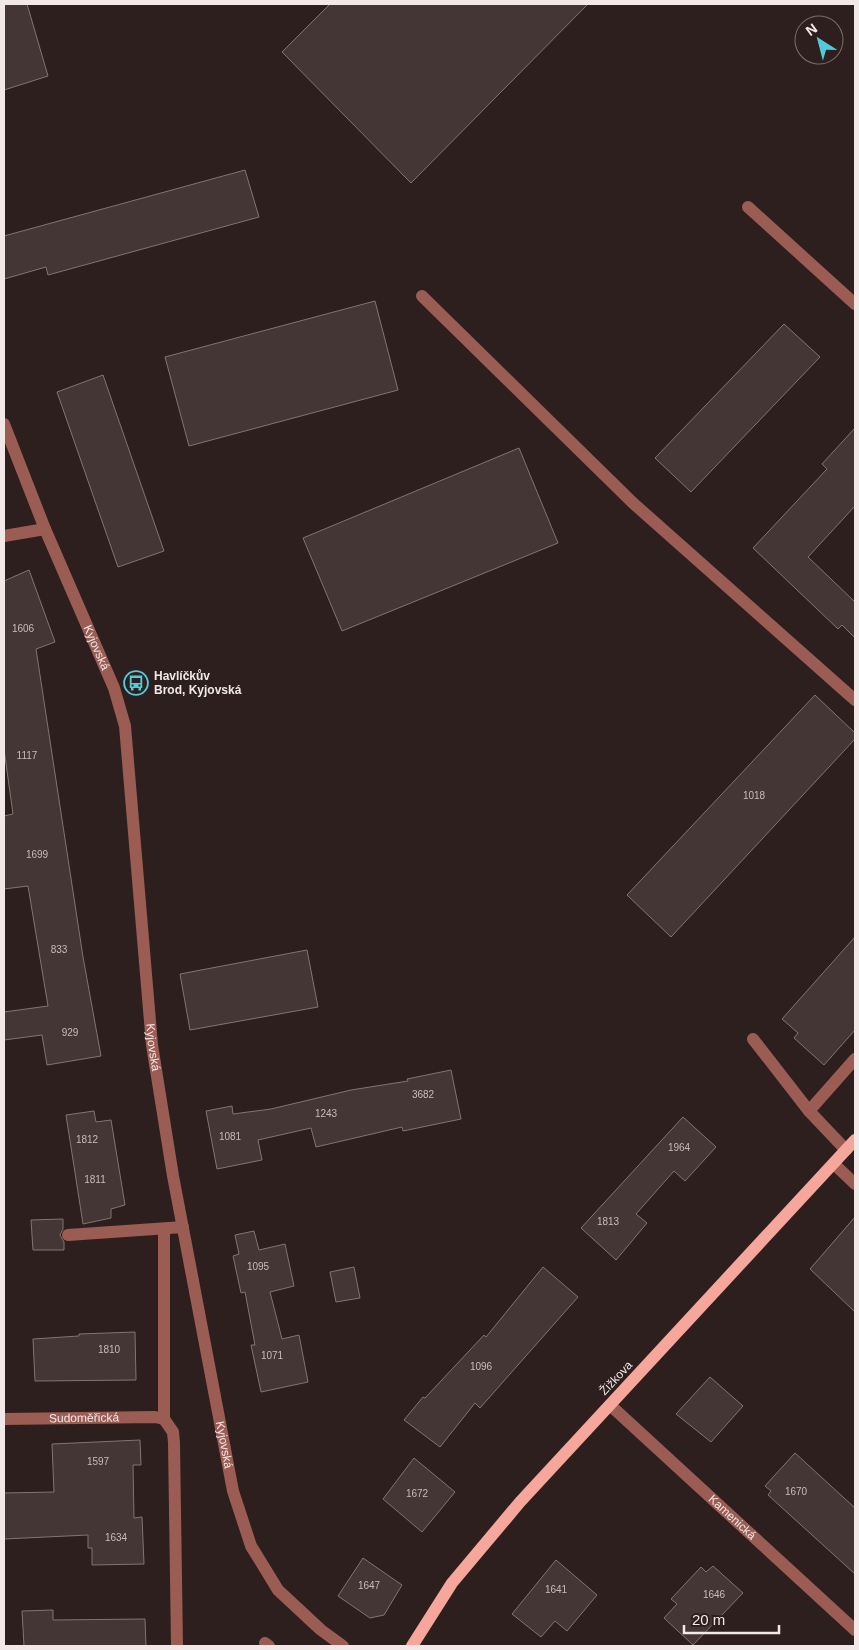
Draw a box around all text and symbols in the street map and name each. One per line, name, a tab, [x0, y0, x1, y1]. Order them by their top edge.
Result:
north arrow	[794, 15, 844, 65]
text: N	[803, 20, 820, 39]
house number: 1606	[12, 623, 35, 634]
street label: Kyjovská	[80, 623, 113, 673]
place label: Havlíčkův Brod, Kyjovská	[154, 669, 242, 697]
bus stop icon: Havlíčkův Brod, Kyjovská	[123, 670, 149, 696]
house number: 1117	[17, 750, 38, 761]
house number: 1018	[743, 790, 766, 801]
house number: 1699	[26, 849, 49, 860]
house number: 833	[51, 944, 68, 955]
street label: Kyjovská	[143, 1023, 163, 1072]
house number: 929	[62, 1027, 79, 1038]
house number: 3682	[412, 1089, 435, 1100]
house number: 1243	[315, 1108, 338, 1119]
house number: 1081	[219, 1131, 242, 1142]
house number: 1812	[76, 1134, 99, 1145]
house number: 1964	[668, 1142, 691, 1153]
house number: 1811	[84, 1174, 106, 1185]
house number: 1813	[597, 1216, 620, 1227]
house number: 1095	[247, 1261, 270, 1272]
house number: 1810	[98, 1344, 121, 1355]
house number: 1071	[261, 1350, 284, 1361]
street label: Žižkova	[596, 1357, 635, 1398]
house number: 1096	[470, 1361, 493, 1372]
street label: Sudoměřická	[49, 1410, 119, 1425]
street label: Kyjovská	[213, 1420, 236, 1470]
house number: 1597	[87, 1456, 110, 1467]
house number: 1670	[785, 1486, 808, 1497]
house number: 1672	[406, 1488, 429, 1499]
street label: Kamenická	[706, 1492, 759, 1543]
house number: 1634	[105, 1532, 128, 1543]
house number: 1647	[358, 1580, 381, 1591]
house number: 1641	[545, 1584, 568, 1595]
house number: 1646	[703, 1589, 726, 1600]
scale bar	[684, 1602, 779, 1634]
text: 20 m	[692, 1611, 725, 1628]

